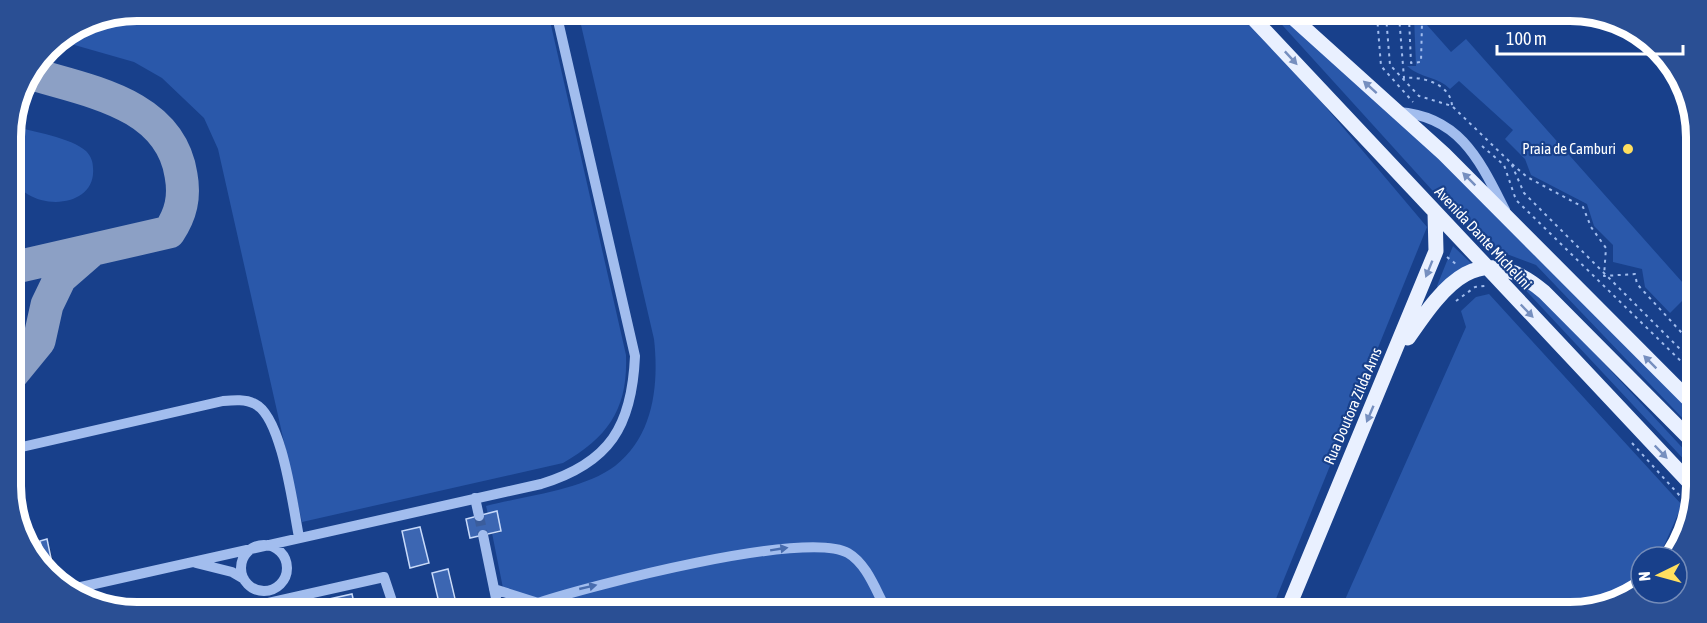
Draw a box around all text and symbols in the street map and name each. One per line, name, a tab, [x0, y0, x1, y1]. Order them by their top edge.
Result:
scale bar	[1497, 18, 1683, 56]
text: 100 m	[1506, 28, 1547, 49]
one-way arrow	[1284, 51, 1298, 66]
one-way arrow	[1363, 81, 1378, 94]
place label: Praia de Camburi	[1522, 140, 1616, 157]
marker: Praia de Camburi	[1621, 142, 1635, 156]
one-way arrow	[1462, 172, 1476, 186]
street label: Avenida Dante Michelini	[1431, 183, 1535, 292]
one-way arrow	[1424, 260, 1434, 278]
one-way arrow	[1520, 303, 1533, 318]
street label: Rua Doutora Zilda Arns	[1320, 345, 1385, 467]
one-way arrow	[1644, 355, 1658, 369]
one-way arrow	[1365, 405, 1374, 423]
one-way arrow	[1654, 445, 1668, 460]
one-way arrow	[770, 545, 789, 554]
north arrow	[1629, 545, 1689, 605]
text: N	[1635, 571, 1653, 582]
one-way arrow	[579, 582, 598, 591]

